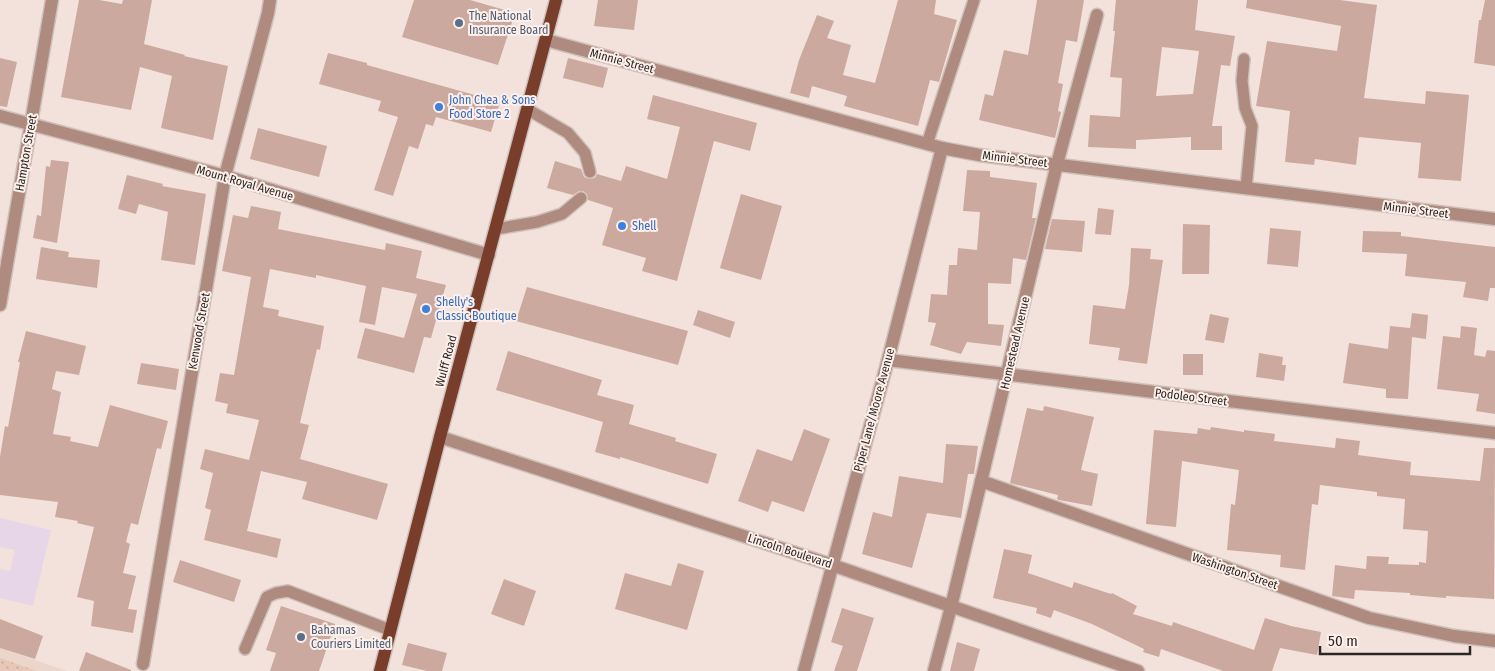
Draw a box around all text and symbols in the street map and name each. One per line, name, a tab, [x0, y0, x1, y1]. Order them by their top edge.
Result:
place label: The National Insurance Board	[469, 9, 548, 37]
marker: The National Insurance Board	[453, 17, 465, 29]
street label: Minnie Street	[589, 46, 656, 76]
place label: John Chea & Sons Food Store 2	[449, 93, 535, 121]
marker: John Chea & Sons Food Store 2	[433, 101, 445, 113]
street label: Hampton Street	[12, 114, 40, 192]
street label: Minnie Street	[982, 148, 1048, 170]
street label: Mount Royal Avenue	[195, 163, 295, 204]
street label: Minnie Street	[1383, 199, 1449, 221]
place label: Shell	[632, 219, 657, 233]
marker: Shell	[616, 220, 628, 232]
street label: Kenwood Street	[185, 291, 213, 370]
place label: Shelly's Classic Boutique	[436, 295, 517, 323]
street label: Homestead Avenue	[998, 295, 1032, 391]
marker: Shelly's Classic Boutique	[420, 303, 432, 315]
street label: Wulff Road	[432, 333, 460, 389]
street label: Piper Lane/Moore Avenue	[851, 347, 897, 473]
street label: Podoleo Street	[1154, 386, 1228, 408]
street label: Lincoln Boulevard	[746, 531, 834, 571]
street label: Washington Street	[1190, 550, 1280, 592]
place label: Bahamas Couriers Limited	[311, 623, 391, 651]
scale bar	[1320, 624, 1470, 656]
marker: Bahamas Couriers Limited	[295, 631, 307, 643]
text: 50 m	[1328, 632, 1358, 650]

